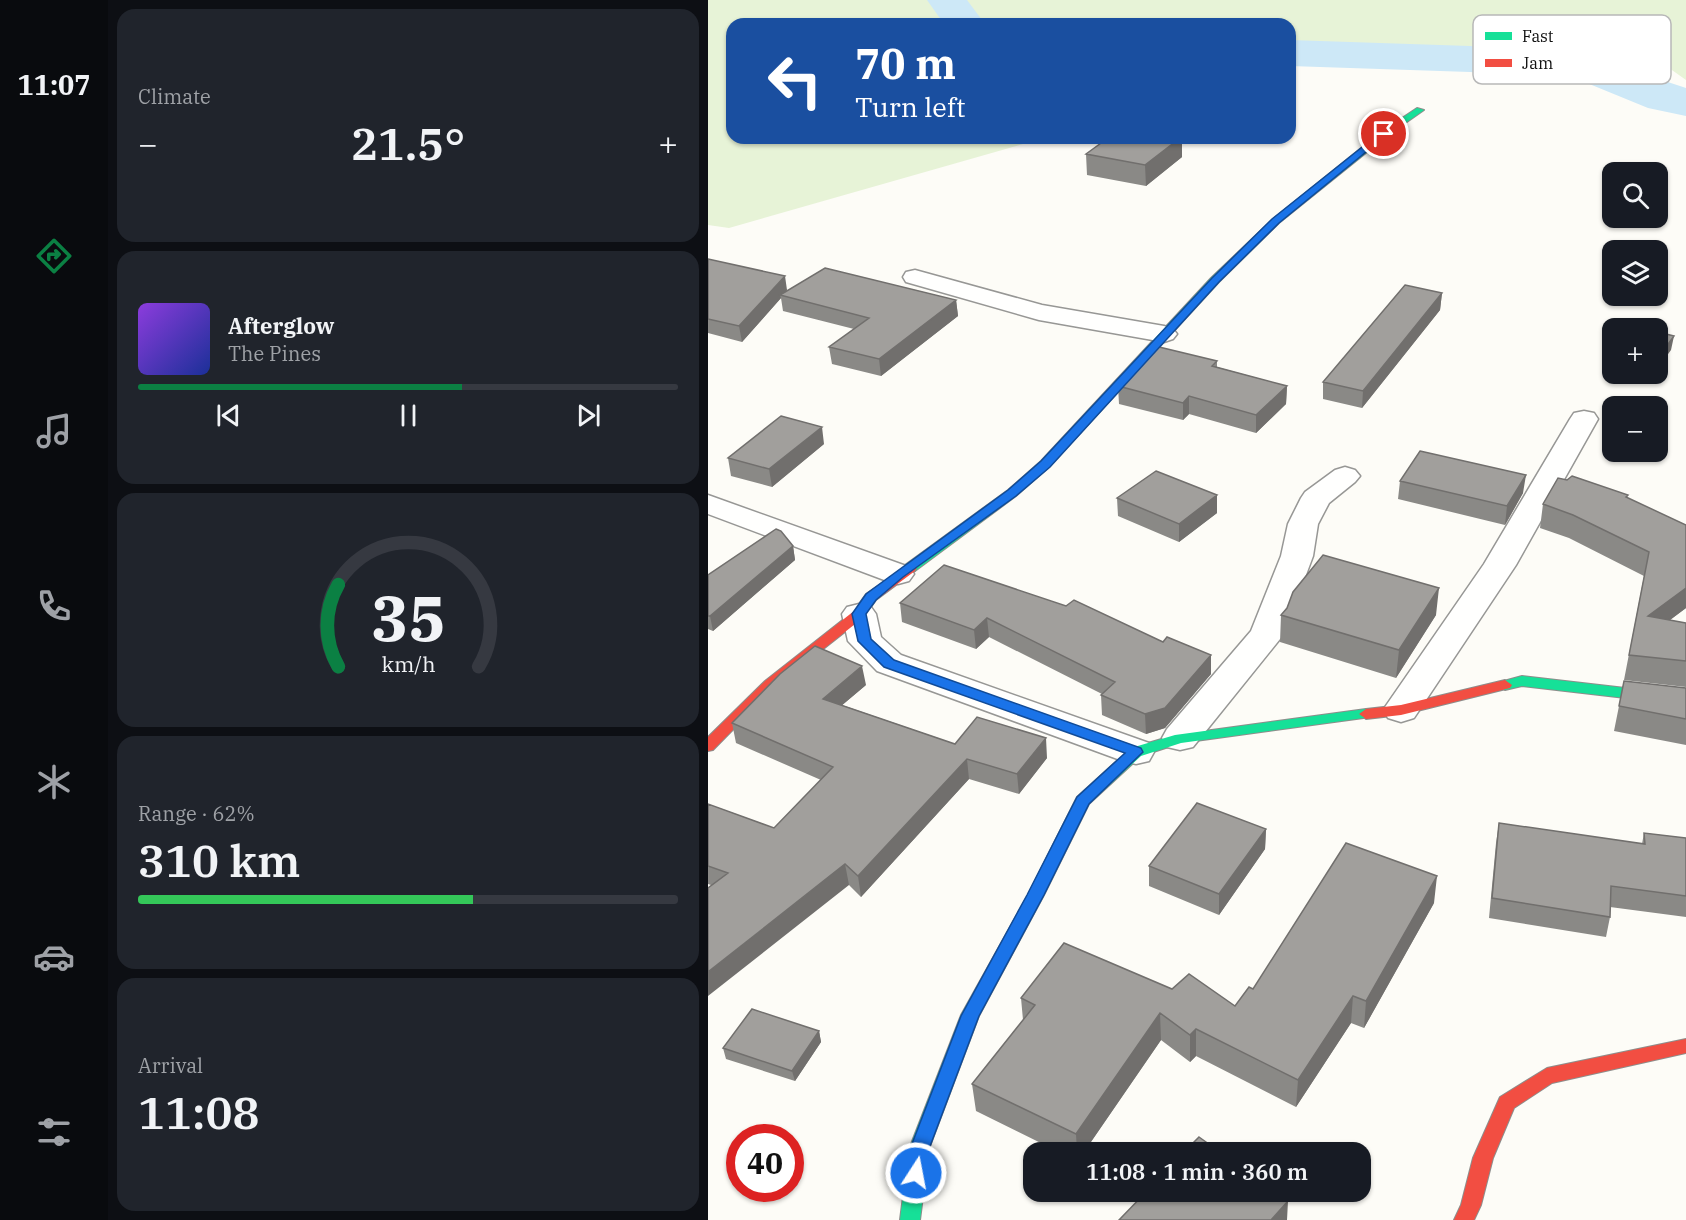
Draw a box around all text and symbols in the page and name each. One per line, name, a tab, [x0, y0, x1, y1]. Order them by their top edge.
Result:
legend	[1473, 15, 1671, 84]
text: Fast	[1522, 26, 1554, 46]
text: 70 m	[855, 36, 956, 91]
icon: left	[756, 42, 834, 120]
text: Jam	[1522, 53, 1553, 73]
text: 11:07	[18, 67, 90, 102]
text: Climate	[138, 83, 211, 110]
text: Turn left	[855, 89, 966, 124]
pin	[1358, 108, 1409, 159]
text: 21.5°	[351, 114, 465, 172]
icon: arrive	[1367, 117, 1400, 150]
text: −	[138, 122, 158, 165]
text: +	[658, 122, 678, 165]
map controls	[1602, 162, 1668, 462]
button: search	[1602, 162, 1668, 228]
icon: directions	[33, 235, 75, 277]
button: layers	[1602, 240, 1668, 306]
text: Afterglow	[228, 311, 335, 340]
button: +	[1602, 318, 1668, 384]
text: The Pines	[228, 340, 321, 367]
button: −	[1602, 396, 1668, 462]
icon: previous	[212, 399, 245, 432]
icon: pause	[392, 399, 425, 432]
icon: next	[572, 399, 605, 432]
icon: music	[33, 410, 75, 452]
text: 35	[371, 577, 445, 658]
icon: phone	[33, 585, 75, 627]
text: km/h	[381, 650, 435, 678]
icon: climate	[33, 761, 75, 803]
text: Range · 62%	[138, 800, 255, 827]
text: 310 km	[138, 831, 300, 889]
icon: car	[33, 936, 75, 978]
text: Arrival	[138, 1052, 203, 1079]
text: 11:08	[138, 1083, 259, 1141]
icon: filters	[33, 1111, 75, 1153]
speed limit sign: 40	[726, 1124, 804, 1202]
position arrow	[884, 1141, 948, 1205]
text: 11:08 · 1 min · 360 m	[1086, 1157, 1308, 1186]

